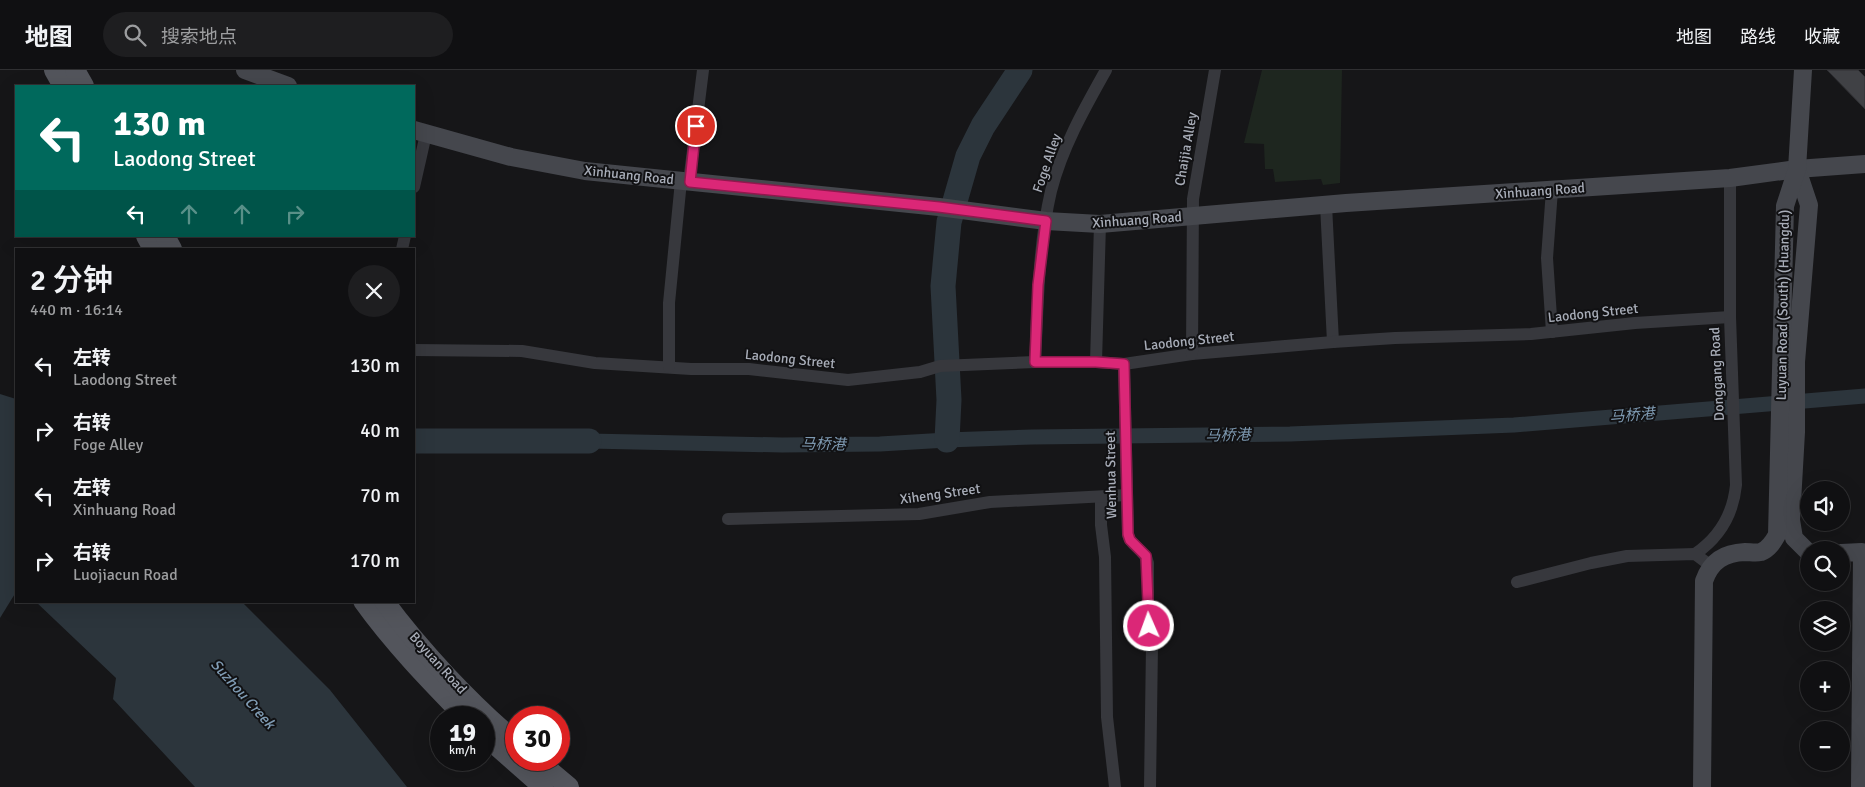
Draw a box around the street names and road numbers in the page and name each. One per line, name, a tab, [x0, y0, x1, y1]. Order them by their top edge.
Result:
street label: Chaijia Alley	[1171, 110, 1201, 187]
street label: Foge Alley	[1029, 131, 1065, 195]
street label: Xinhuang Road	[583, 162, 675, 188]
street label: Xinhuang Road	[1494, 179, 1586, 203]
street label: Xinhuang Road	[1091, 208, 1183, 232]
street label: Luyuan Road (South) (Huangdu)	[1773, 209, 1793, 401]
street label: Laodong Street	[1547, 300, 1639, 326]
street label: Donggang Road	[1706, 327, 1728, 421]
street label: Laodong Street	[1143, 328, 1235, 354]
street label: Laodong Street	[744, 346, 836, 372]
street label: Wenhua Street	[1102, 431, 1120, 519]
street label: Xiheng Street	[899, 480, 981, 508]
street label: Boyuan Road	[406, 629, 470, 697]

